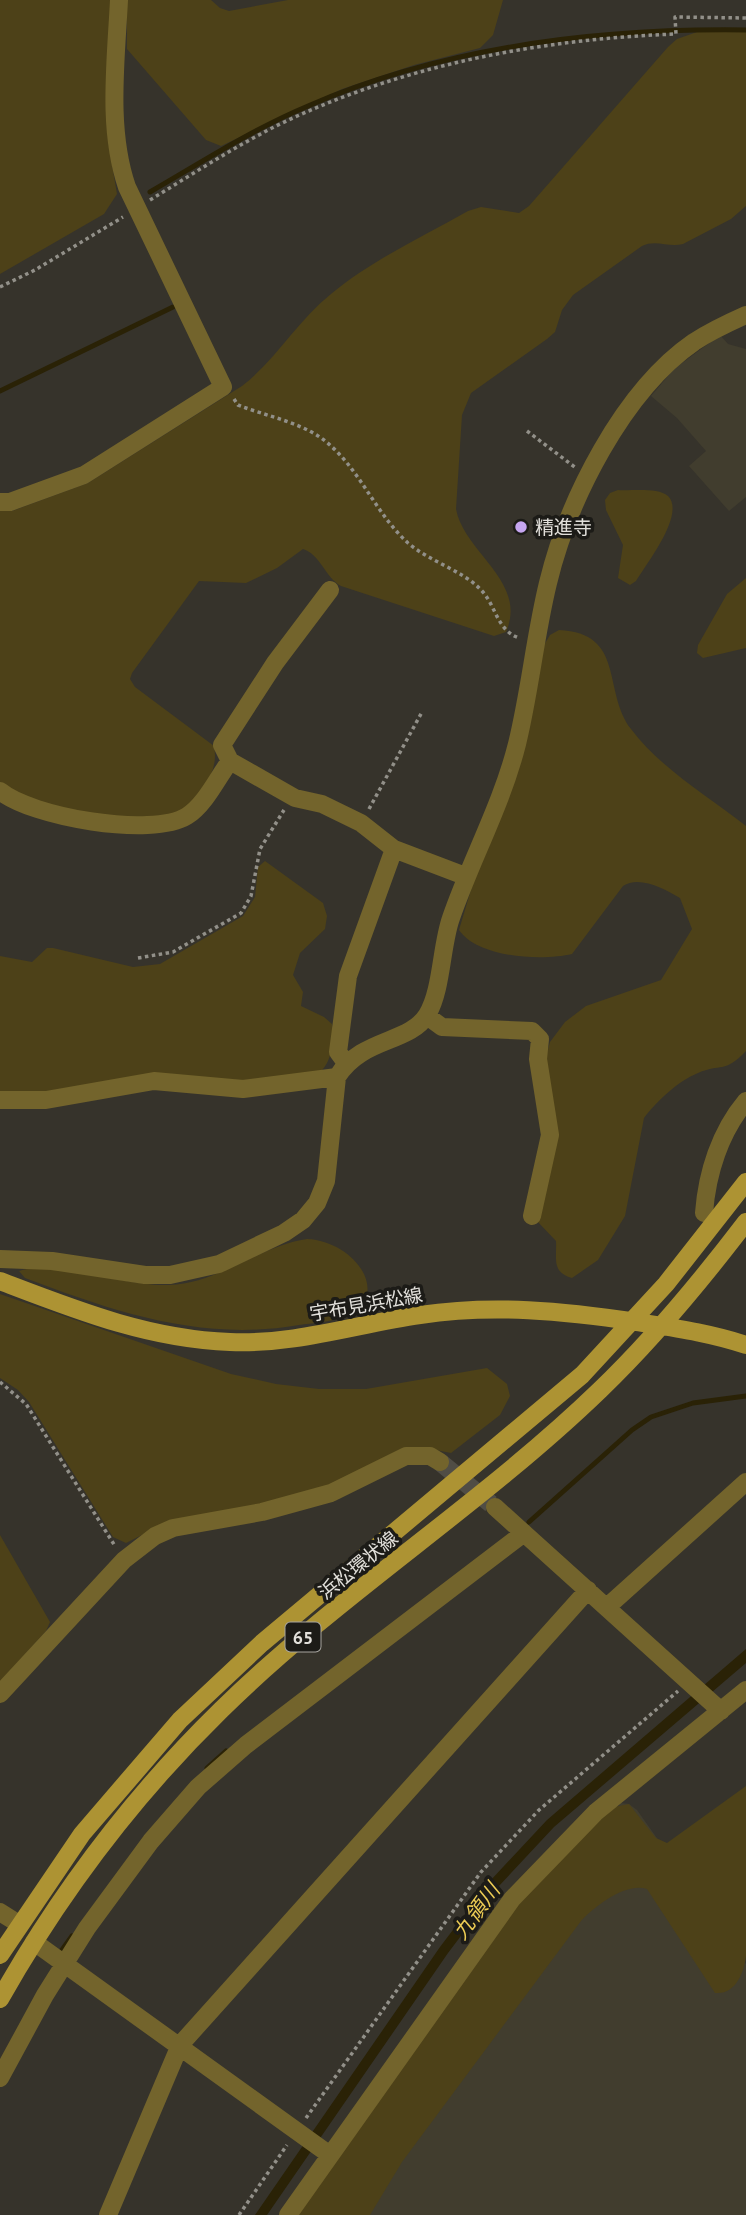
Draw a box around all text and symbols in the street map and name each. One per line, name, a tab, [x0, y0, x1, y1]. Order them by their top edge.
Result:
place label: 精進寺	[535, 515, 592, 539]
marker: 精進寺	[513, 519, 529, 535]
street label: 宇布見浜松線	[308, 1282, 424, 1326]
street label: 浜松環状線	[314, 1526, 402, 1604]
road number: 65	[286, 1622, 320, 1652]
water label: 九領川	[447, 1876, 507, 1944]

